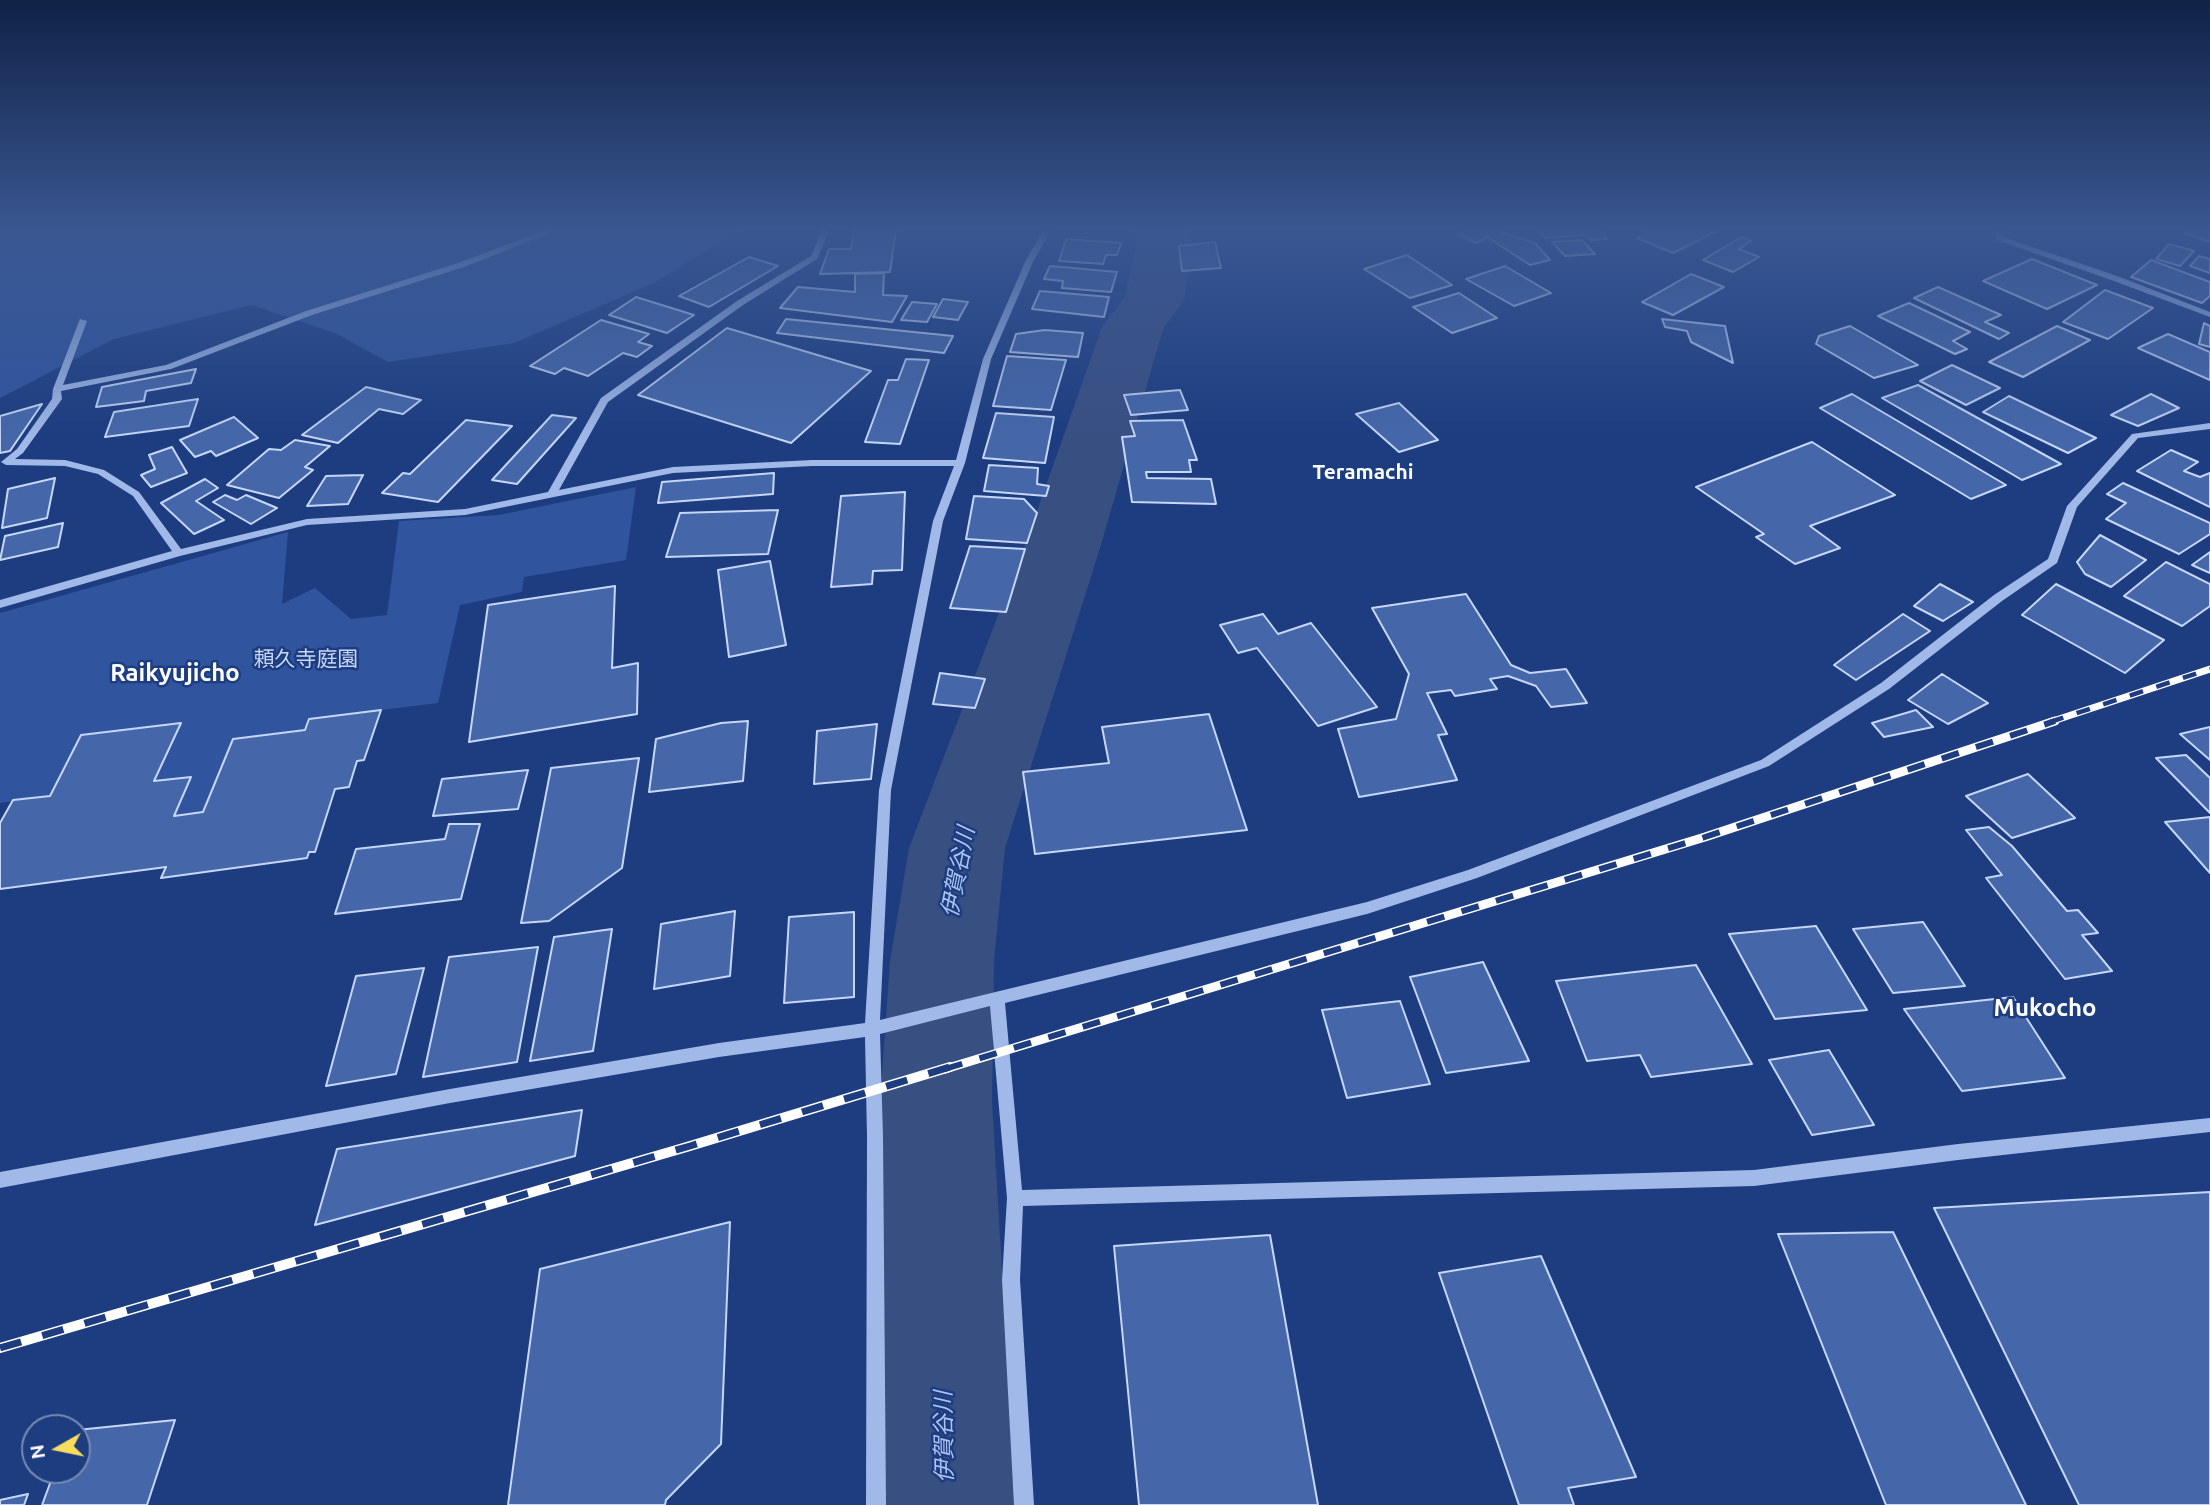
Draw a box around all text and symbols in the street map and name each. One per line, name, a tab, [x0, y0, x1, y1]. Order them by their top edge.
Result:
district label: Teramachi	[1312, 459, 1414, 485]
park label: 頼久寺庭園	[254, 646, 358, 672]
district label: Raikyujicho	[110, 659, 240, 687]
water label: 伊賀谷川	[936, 824, 980, 920]
district label: Mukocho	[1994, 994, 2096, 1022]
water label: 伊賀谷川	[929, 1391, 959, 1483]
north arrow	[21, 1414, 91, 1484]
text: N	[25, 1443, 49, 1461]

